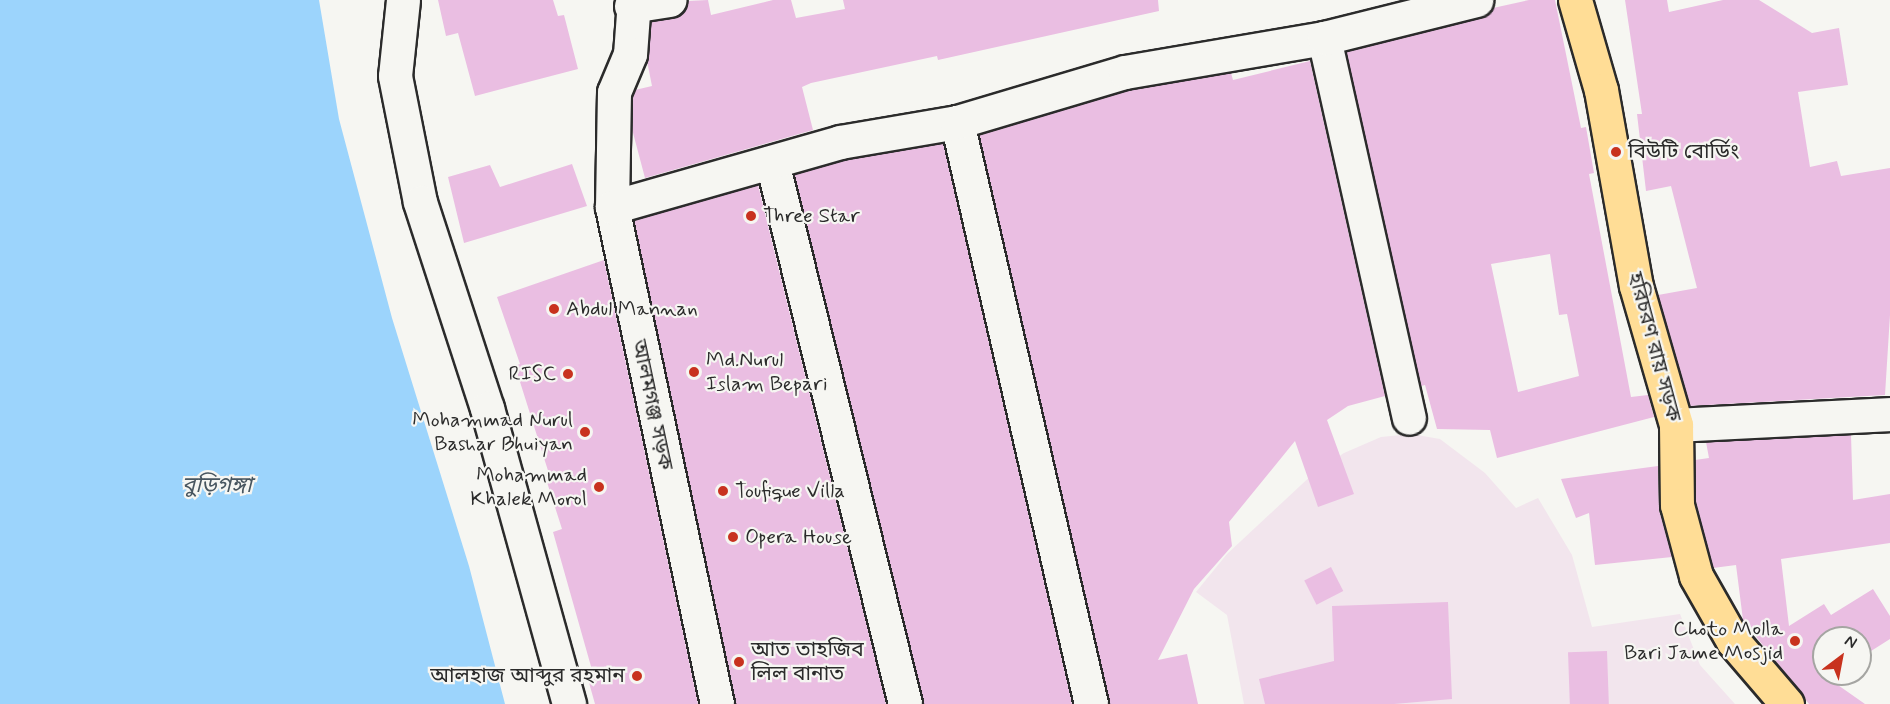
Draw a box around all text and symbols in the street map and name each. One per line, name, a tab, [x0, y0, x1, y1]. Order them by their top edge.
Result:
place label: বিউটি বোর্ডিং	[1628, 139, 1739, 165]
marker: বিউটি বোর্ডিং	[1609, 145, 1623, 159]
place label: Three Star	[763, 203, 858, 229]
marker: Three Star	[744, 209, 758, 223]
street label: হরিচরণ রায় সড়ক	[1622, 269, 1686, 425]
place label: Abdul Mannan	[566, 296, 695, 322]
marker: Abdul Mannan	[547, 302, 561, 316]
street label: আলমগঞ্জ সড়ক	[626, 337, 678, 473]
place label: Md.Nurul Islam Bepari	[706, 347, 827, 397]
place label: RISC	[508, 361, 556, 387]
marker: Md.Nurul Islam Bepari	[687, 365, 701, 379]
marker: RISC	[561, 367, 575, 381]
place label: Mohammad Nurul Bashar Bhuiyan	[413, 407, 573, 457]
marker: Mohammad Nurul Bashar Bhuiyan	[578, 425, 592, 439]
place label: Mohammad Khalek Morol	[471, 462, 587, 512]
water label: বুড়িগঙ্গা	[182, 474, 252, 500]
place label: Toufique Villa	[735, 478, 844, 504]
marker: Mohammad Khalek Morol	[592, 480, 606, 494]
marker: Toufique Villa	[716, 484, 730, 498]
place label: Opera House	[745, 524, 852, 550]
marker: Opera House	[726, 530, 740, 544]
place label: Choto Molla Bari Jame Mosjid	[1624, 616, 1783, 666]
north arrow	[1812, 626, 1872, 686]
text: N	[1841, 630, 1861, 654]
marker: Choto Molla Bari Jame Mosjid	[1788, 634, 1802, 648]
place label: আত তাহজিব লিল বানাত	[751, 637, 864, 687]
marker: আত তাহজিব লিল বানাত	[732, 655, 746, 669]
place label: আলহাজ আব্দুর রহমান	[430, 663, 625, 689]
marker: আলহাজ আব্দুর রহমান	[630, 669, 644, 683]

